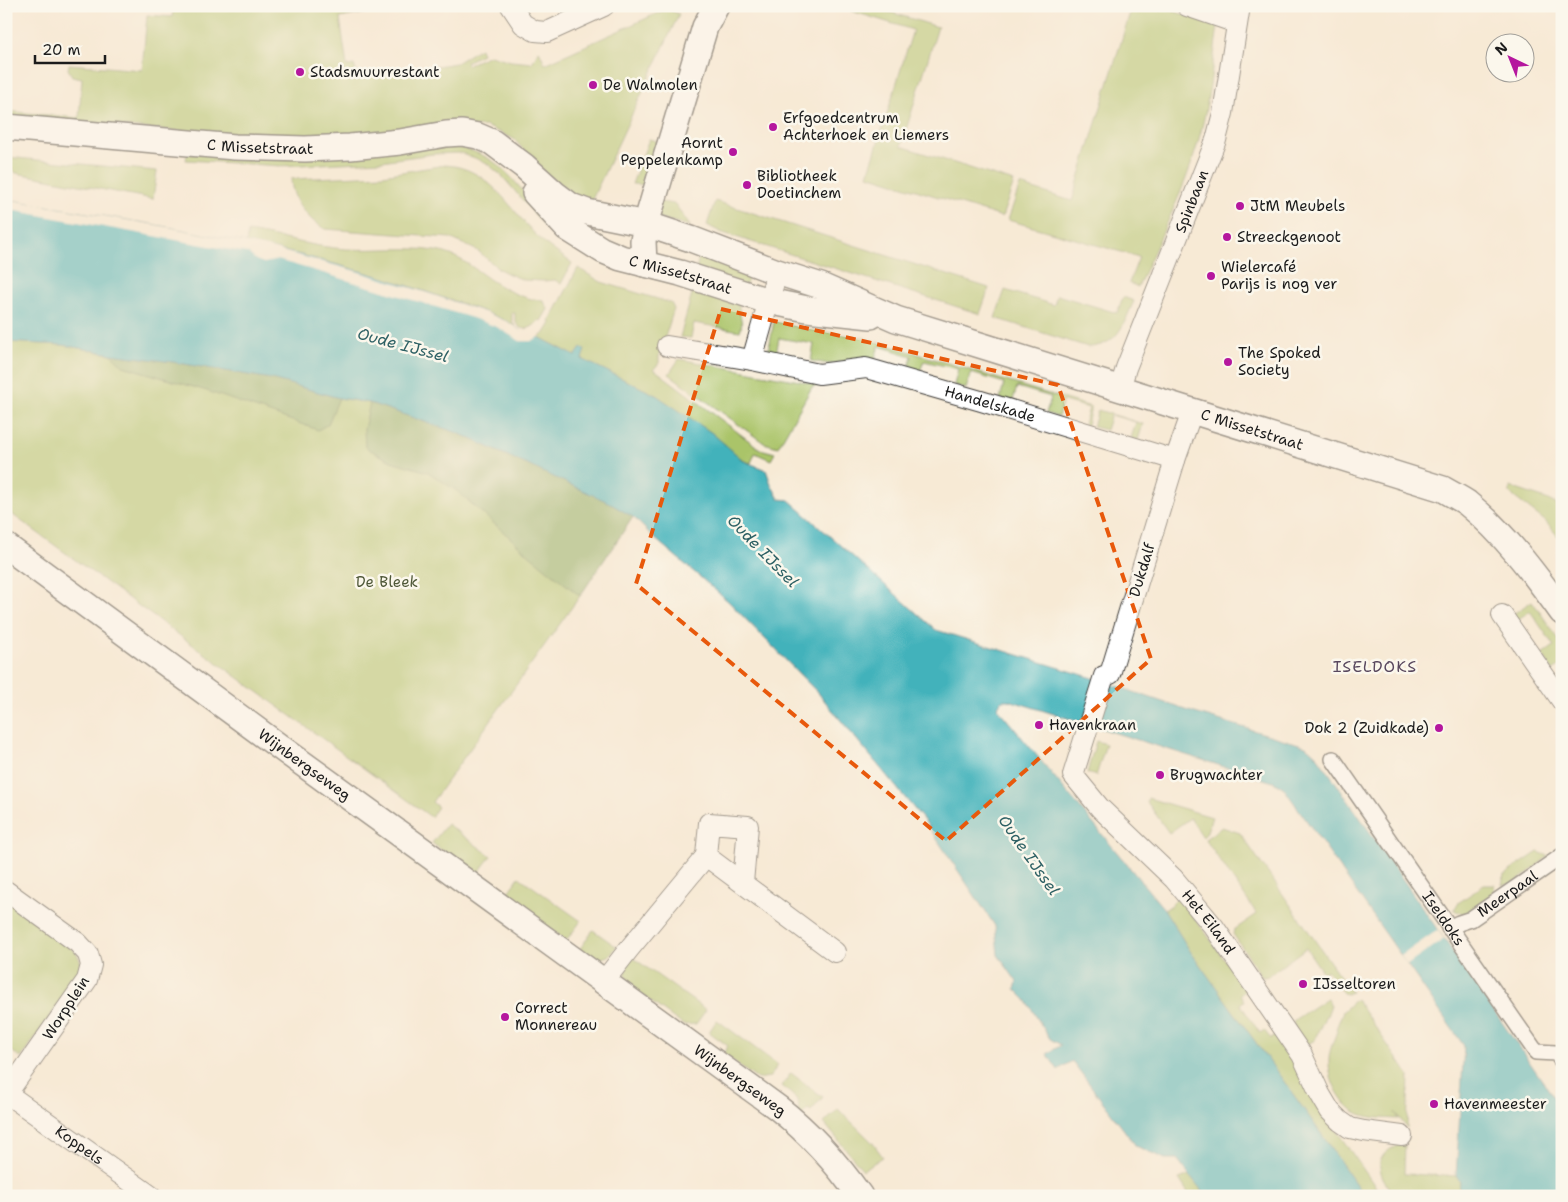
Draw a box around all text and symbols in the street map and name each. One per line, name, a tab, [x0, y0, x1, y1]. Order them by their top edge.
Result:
scale bar	[35, 32, 105, 64]
north arrow	[1486, 32, 1536, 82]
text: N	[1491, 38, 1511, 59]
text: 20 m	[42, 40, 81, 60]
place label: Stadsmuurrestant	[310, 62, 440, 82]
marker: Stadsmuurrestant	[294, 66, 306, 78]
place label: De Walmolen	[603, 75, 698, 95]
marker: De Walmolen	[587, 79, 599, 91]
place label: Erfgoedcentrum Achterhoek en Liemers	[783, 108, 949, 145]
marker: Erfgoedcentrum Achterhoek en Liemers	[767, 121, 779, 133]
place label: Aornt Peppelenkamp	[620, 133, 723, 170]
street label: C Missetstraat	[206, 135, 314, 159]
marker: Aornt Peppelenkamp	[727, 146, 739, 158]
place label: Bibliotheek Doetinchem	[757, 166, 841, 203]
street label: Spinbaan	[1170, 167, 1213, 236]
marker: Bibliotheek Doetinchem	[741, 179, 753, 191]
place label: JtM Meubels	[1250, 196, 1345, 216]
marker: JtM Meubels	[1234, 200, 1246, 212]
place label: Streeckgenoot	[1237, 227, 1341, 247]
marker: Streeckgenoot	[1221, 231, 1233, 243]
street label: C Missetstraat	[627, 250, 734, 299]
place label: Wielercafé Parijs is nog ver	[1221, 257, 1337, 294]
marker: Wielercafé Parijs is nog ver	[1205, 270, 1217, 282]
water label: Oude IJssel	[355, 323, 451, 367]
place label: The Spoked Society	[1238, 343, 1321, 380]
marker: The Spoked Society	[1222, 356, 1234, 368]
street label: Handelskade	[942, 381, 1038, 427]
street label: C Missetstraat	[1198, 404, 1306, 455]
water label: Oude IJssel	[723, 510, 803, 592]
street label: Dukdalf	[1124, 540, 1160, 599]
park label: De Bleek	[356, 572, 418, 592]
district label: ISELDOKS	[1333, 656, 1417, 677]
place label: Havenkraan	[1049, 715, 1136, 735]
place label: Dok 2 (Zuidkade)	[1305, 718, 1429, 738]
marker: Havenkraan	[1033, 719, 1045, 731]
marker: Dok 2 (Zuidkade)	[1433, 722, 1445, 734]
street label: Wijnbergseweg	[254, 724, 355, 805]
place label: Brugwachter	[1170, 765, 1263, 785]
marker: Brugwachter	[1154, 769, 1166, 781]
water label: Oude IJssel	[994, 811, 1064, 899]
street label: Meerpaal	[1473, 866, 1542, 922]
street label: Het Eiland	[1177, 886, 1240, 959]
street label: Iseldoks	[1418, 887, 1469, 950]
street label: Worpplein	[38, 972, 94, 1044]
place label: IJsseltoren	[1313, 974, 1396, 994]
marker: IJsseltoren	[1297, 978, 1309, 990]
place label: Correct Monnereau	[515, 998, 597, 1035]
marker: Correct Monnereau	[499, 1011, 511, 1023]
street label: Wijnbergseweg	[690, 1040, 791, 1121]
place label: Havenmeester	[1444, 1094, 1547, 1114]
marker: Havenmeester	[1428, 1098, 1440, 1110]
street label: Koppels	[51, 1121, 108, 1169]

